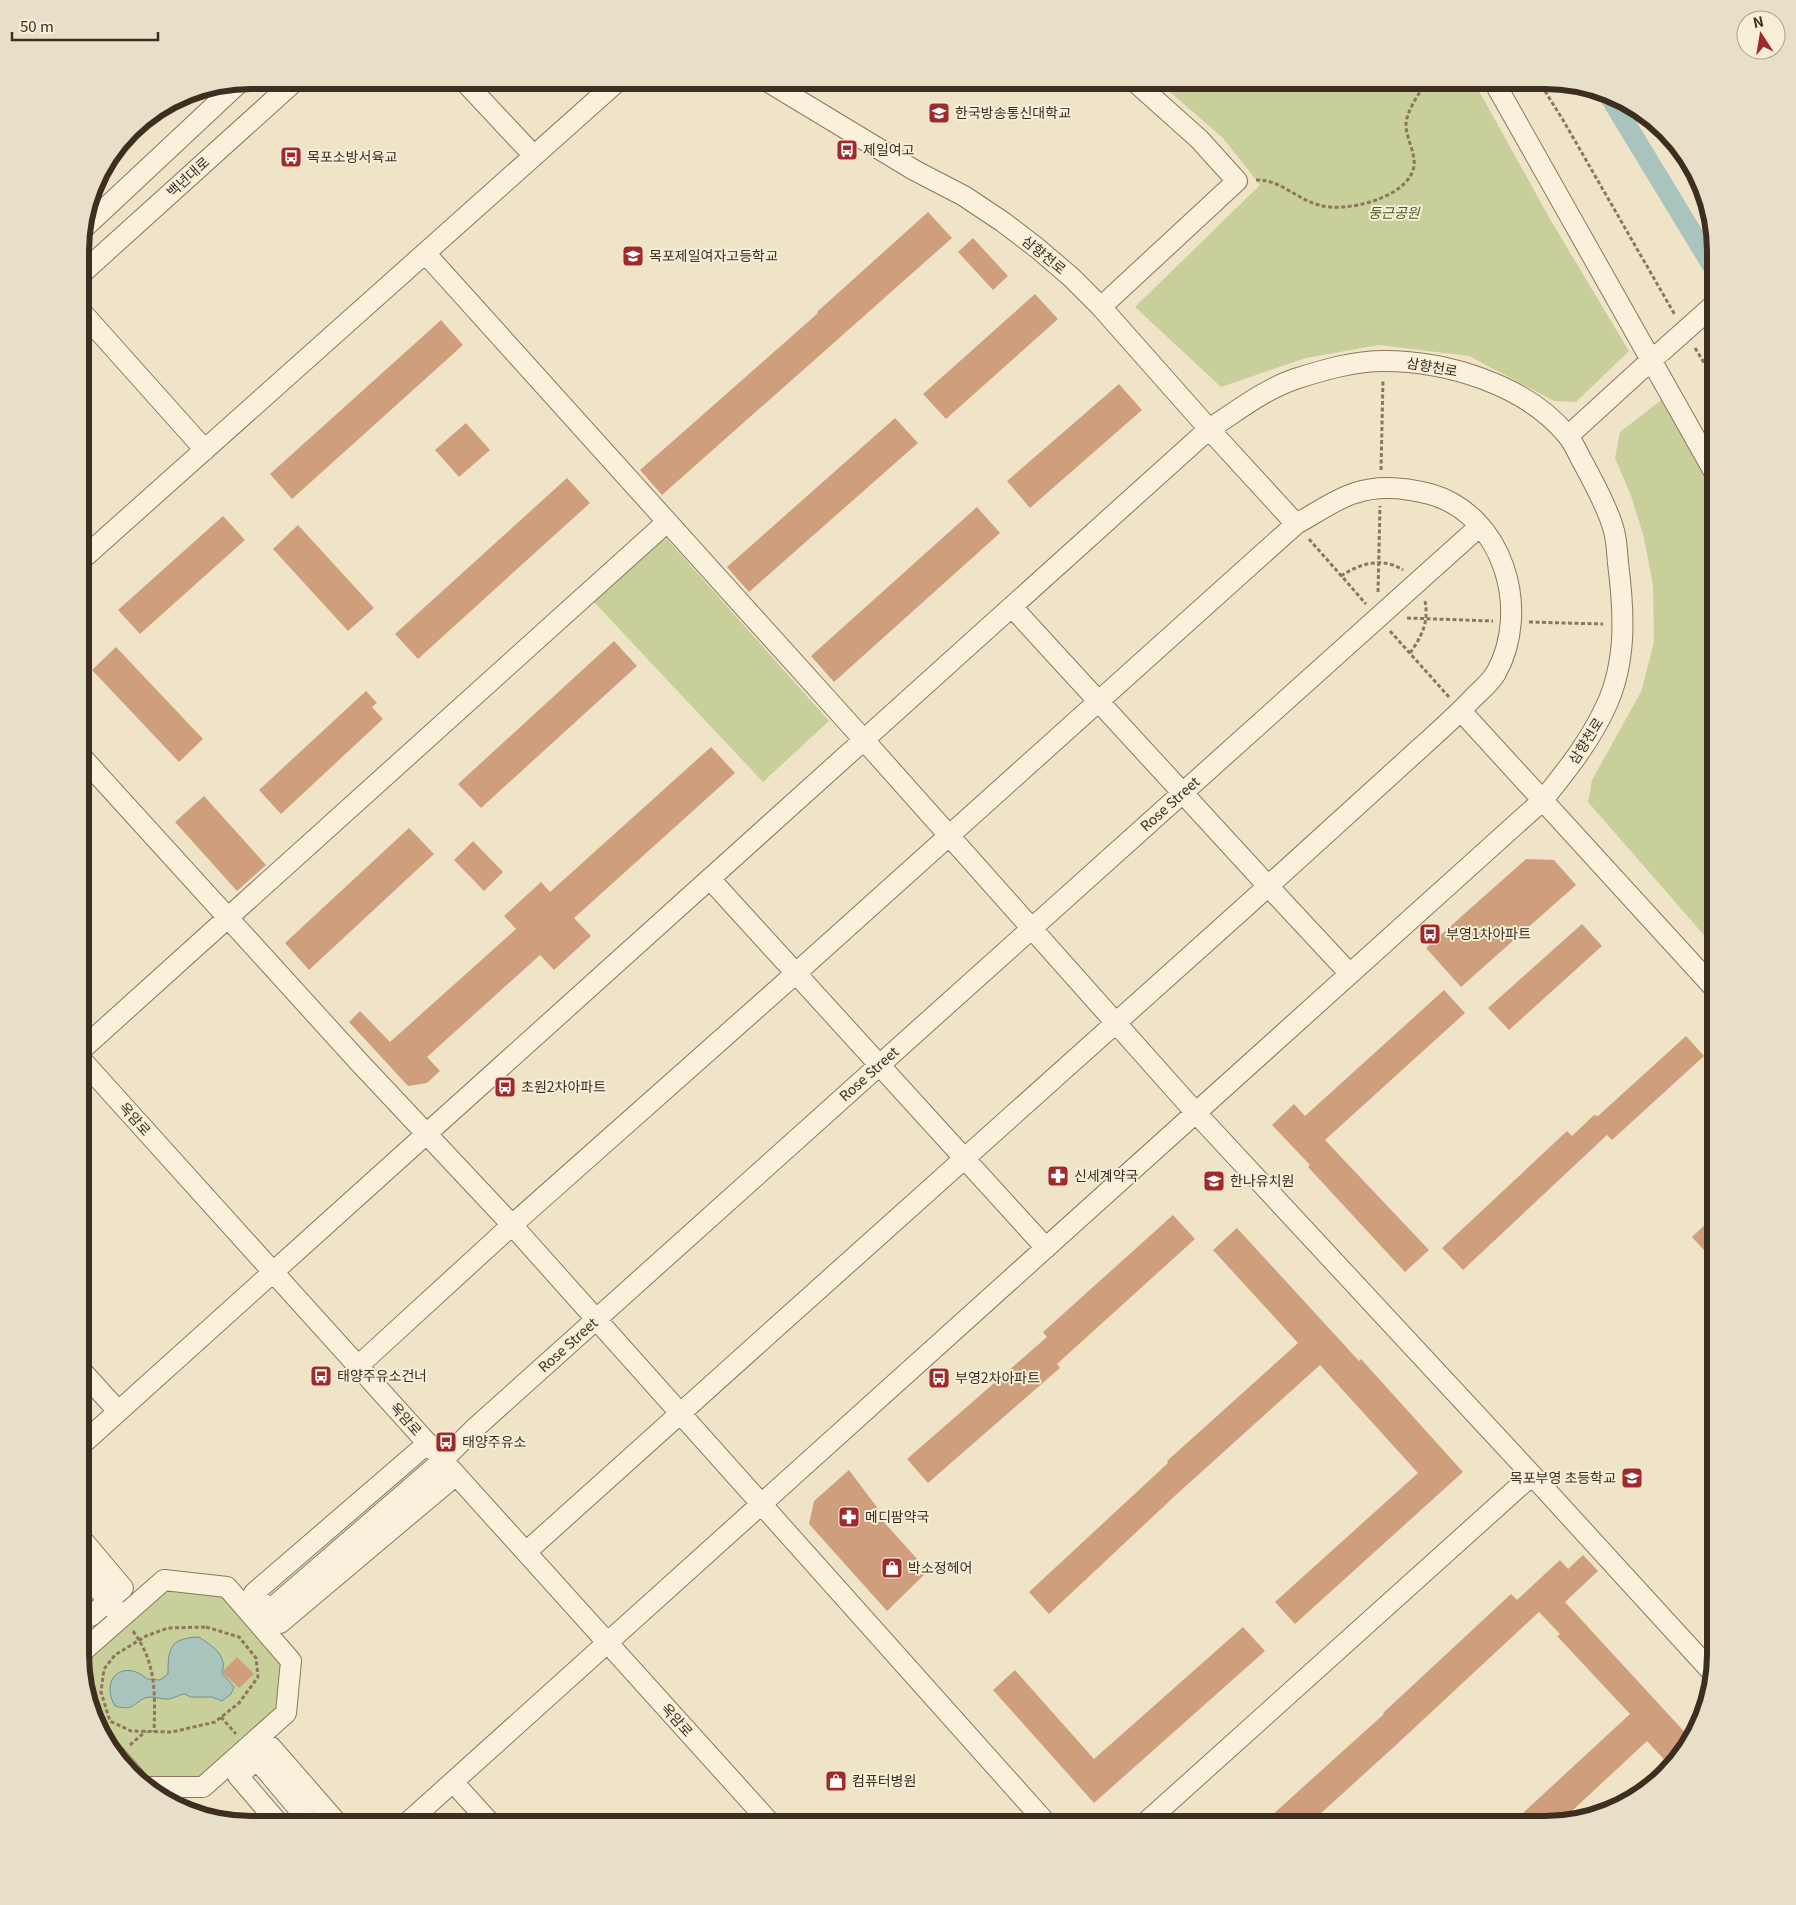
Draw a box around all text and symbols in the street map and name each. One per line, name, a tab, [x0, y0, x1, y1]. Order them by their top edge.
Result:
scale bar	[12, 10, 159, 42]
north arrow	[1736, 10, 1786, 60]
text: N	[1751, 10, 1765, 32]
text: 50 m	[20, 15, 54, 36]
school or university icon: 한국방송통신대학교	[927, 101, 951, 125]
place label: 한국방송통신대학교	[955, 102, 1071, 122]
bus stop icon: 제일여고	[835, 138, 859, 162]
place label: 제일여고	[863, 139, 915, 159]
bus stop icon: 목포소방서육교	[279, 145, 303, 169]
place label: 목포소방서육교	[307, 146, 397, 166]
street label: 백년대로	[161, 152, 213, 201]
park label: 둥근공원	[1368, 202, 1421, 222]
street label: 삼향천로	[1018, 230, 1071, 278]
school or university icon: 목포제일여자고등학교	[621, 244, 645, 268]
place label: 목포제일여자고등학교	[649, 245, 778, 265]
street label: 삼향천로	[1405, 352, 1459, 380]
street label: 삼향천로	[1563, 713, 1607, 768]
street label: Rose Street	[1135, 771, 1204, 835]
bus stop icon: 부영1차아파트	[1418, 922, 1442, 946]
place label: 부영1차아파트	[1446, 923, 1531, 943]
street label: Rose Street	[834, 1041, 903, 1105]
bus stop icon: 초원2차아파트	[493, 1075, 517, 1099]
place label: 초원2차아파트	[521, 1076, 606, 1096]
street label: 옥암로	[115, 1097, 156, 1139]
pharmacy icon: 신세계약국	[1046, 1164, 1070, 1188]
place label: 신세계약국	[1074, 1165, 1139, 1185]
school or university icon: 한나유치원	[1202, 1169, 1226, 1193]
place label: 한나유치원	[1230, 1170, 1294, 1190]
street label: Rose Street	[533, 1312, 602, 1376]
bus stop icon: 태양주유소건너	[309, 1364, 333, 1388]
place label: 태양주유소건너	[337, 1365, 427, 1385]
bus stop icon: 부영2차아파트	[927, 1366, 951, 1390]
place label: 부영2차아파트	[955, 1367, 1040, 1387]
street label: 옥암로	[386, 1397, 427, 1439]
bus stop icon: 태양주유소	[434, 1430, 458, 1454]
place label: 태양주유소	[462, 1431, 527, 1451]
school or university icon: 목포부영 초등학교	[1620, 1466, 1644, 1490]
place label: 목포부영 초등학교	[1510, 1467, 1616, 1487]
pharmacy icon: 메디팜약국	[837, 1505, 861, 1529]
place label: 메디팜약국	[865, 1506, 930, 1526]
shop icon: 박소정헤어	[880, 1556, 904, 1580]
place label: 박소정헤어	[908, 1557, 972, 1577]
street label: 옥암로	[657, 1698, 698, 1740]
shop icon: 컴퓨터병원	[824, 1769, 848, 1793]
place label: 컴퓨터병원	[852, 1770, 916, 1790]

